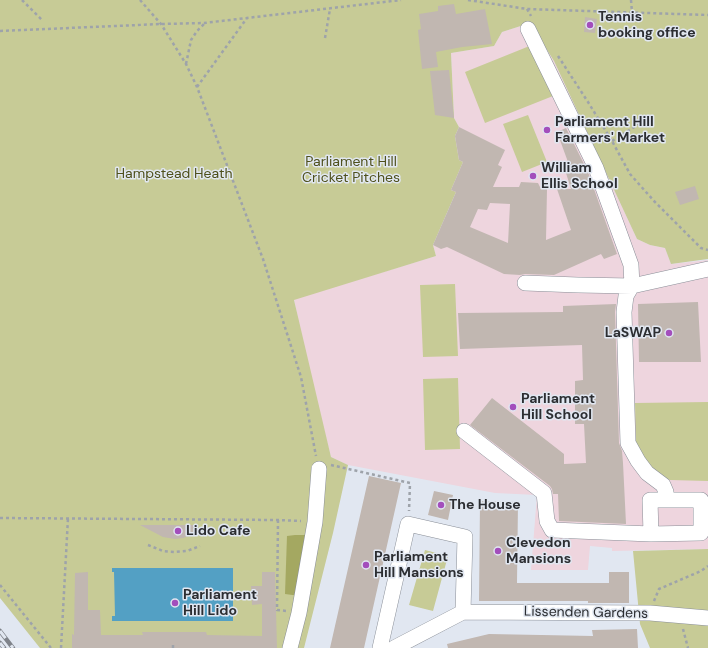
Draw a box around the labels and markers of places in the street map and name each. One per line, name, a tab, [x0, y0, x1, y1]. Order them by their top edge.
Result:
place label: Tennis booking office	[598, 9, 696, 42]
marker: Tennis booking office	[585, 20, 595, 30]
place label: Parliament Hill Farmers' Market	[555, 114, 665, 146]
marker: Parliament Hill Farmers' Market	[542, 125, 552, 135]
place label: William Ellis School	[541, 160, 618, 192]
marker: William Ellis School	[528, 171, 538, 181]
place label: LaSWAP	[605, 325, 661, 341]
marker: LaSWAP	[664, 328, 674, 338]
place label: Parliament Hill School	[521, 391, 595, 424]
marker: Parliament Hill School	[508, 402, 518, 412]
place label: The House	[449, 497, 521, 513]
marker: The House	[436, 500, 446, 510]
place label: Lido Cafe	[186, 523, 251, 539]
marker: Lido Cafe	[173, 526, 183, 536]
place label: Clevedon Mansions	[506, 535, 571, 568]
marker: Clevedon Mansions	[493, 546, 503, 556]
place label: Parliament Hill Mansions	[374, 549, 464, 582]
marker: Parliament Hill Mansions	[361, 560, 371, 570]
place label: Parliament Hill Lido	[183, 587, 257, 620]
marker: Parliament Hill Lido	[170, 598, 180, 608]

